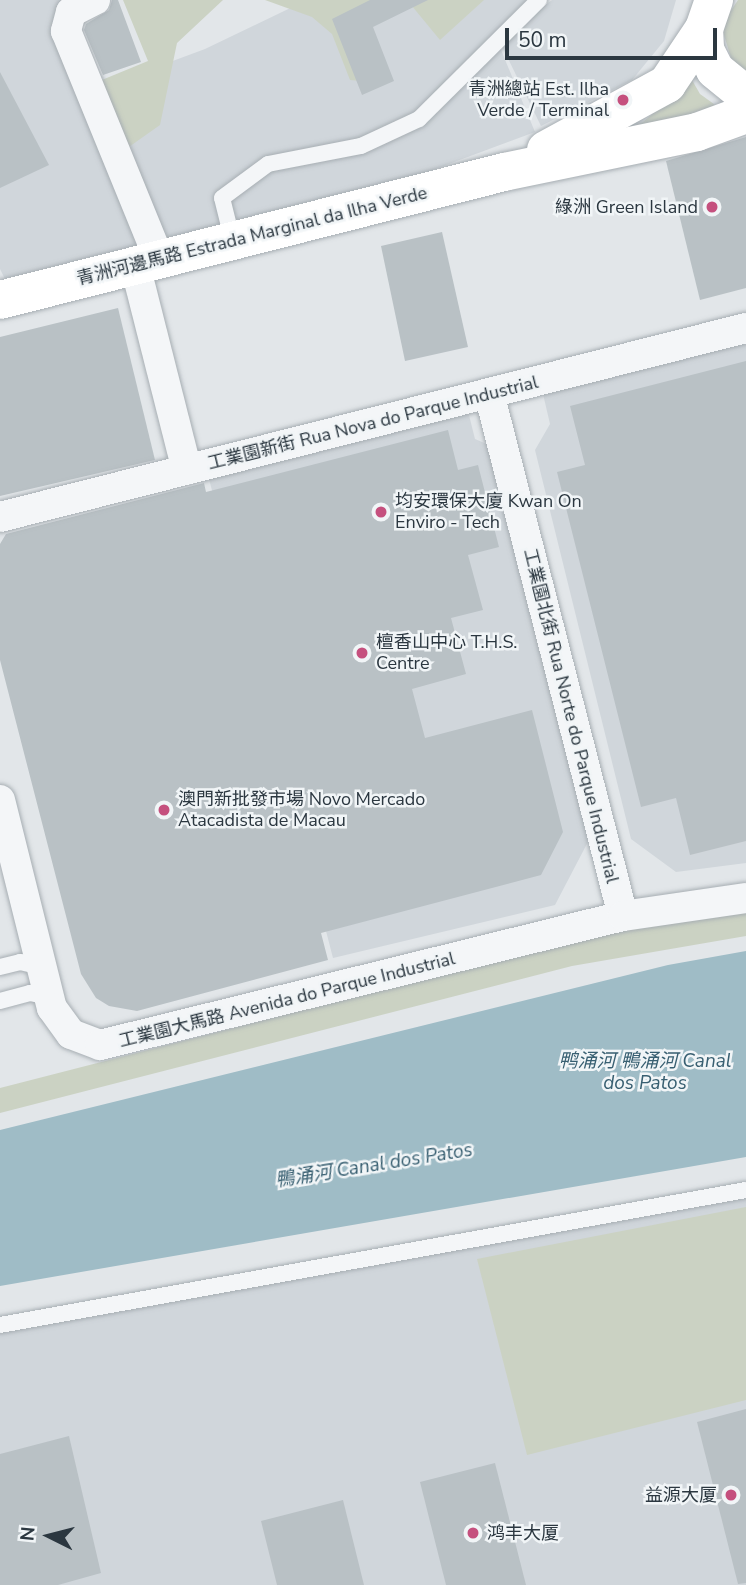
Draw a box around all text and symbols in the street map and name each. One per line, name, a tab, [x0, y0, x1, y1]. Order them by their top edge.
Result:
scale bar	[508, 14, 720, 58]
text: 50 m	[518, 26, 567, 54]
place label: 青洲總站 Est. Ilha Verde / Terminal	[468, 79, 609, 122]
marker: 青洲總站 Est. Ilha Verde / Terminal	[615, 92, 631, 108]
street label: 青洲河邊馬路 Estrada Marginal da Ilha Verde	[75, 182, 429, 290]
place label: 綠洲 Green Island	[555, 196, 698, 218]
marker: 綠洲 Green Island	[704, 199, 720, 215]
street label: 工業園新街 Rua Nova do Parque Industrial	[205, 371, 541, 475]
place label: 均安環保大廈 Kwan On Enviro - Tech	[395, 491, 582, 534]
marker: 均安環保大廈 Kwan On Enviro - Tech	[373, 504, 389, 520]
street label: 工業園北街 Rua Norte do Parque Industrial	[519, 546, 623, 886]
place label: 檀香山中心 T.H.S. Centre	[376, 632, 517, 674]
marker: 檀香山中心 T.H.S. Centre	[354, 645, 370, 661]
place label: 澳門新批發市場 Novo Mercado Atacadista de Macau	[178, 789, 425, 832]
marker: 澳門新批發市場 Novo Mercado Atacadista de Macau	[156, 802, 172, 818]
street label: 工業園大馬路 Avenida do Parque Industrial	[117, 948, 457, 1052]
water label: 鸭涌河 鴨涌河 Canal dos Patos	[559, 1051, 731, 1095]
water label: 鴨涌河 Canal dos Patos	[274, 1139, 474, 1193]
place label: 益源大厦	[645, 1484, 717, 1506]
marker: 益源大厦	[723, 1487, 739, 1503]
north arrow	[14, 1501, 84, 1571]
place label: 鸿丰大厦	[487, 1522, 559, 1544]
text: N	[14, 1525, 42, 1542]
marker: 鸿丰大厦	[465, 1525, 481, 1541]

